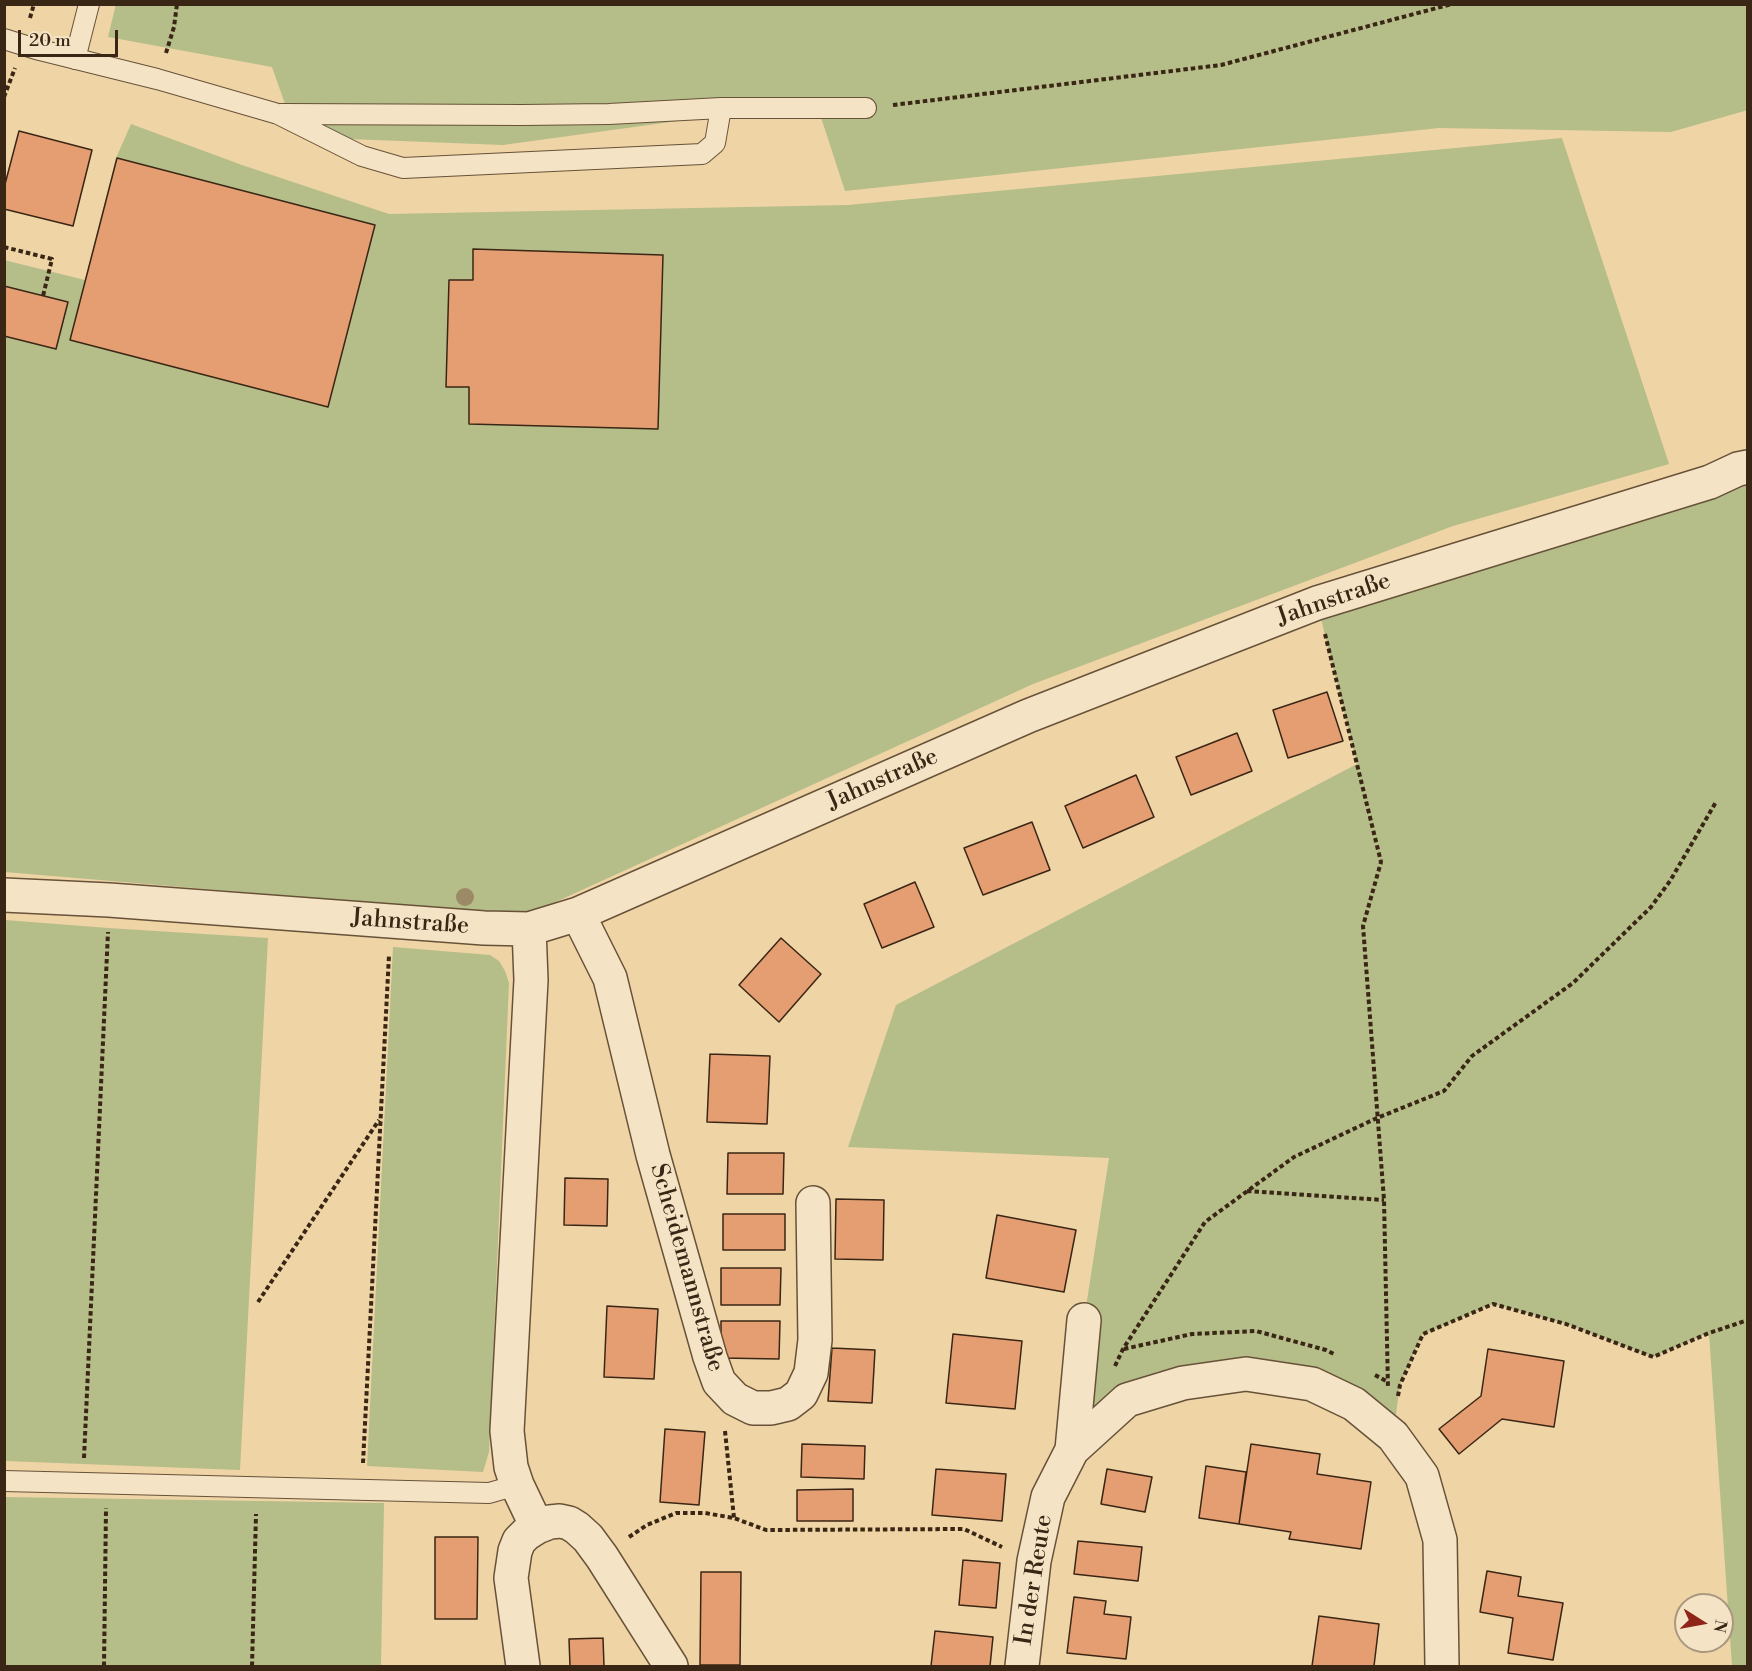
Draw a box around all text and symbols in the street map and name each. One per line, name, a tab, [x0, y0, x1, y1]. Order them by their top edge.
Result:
scale bar	[21, 18, 122, 56]
text: 20 m	[29, 29, 71, 52]
street label: Jahnstraße	[1273, 567, 1395, 633]
street label: Jahnstraße	[823, 743, 943, 817]
street label: Jahnstraße	[350, 905, 470, 941]
street label: Scheidemannstraße	[643, 1161, 729, 1375]
street label: In der Reute	[1010, 1513, 1060, 1647]
north arrow	[1674, 1593, 1734, 1653]
text: N	[1709, 1618, 1731, 1634]

